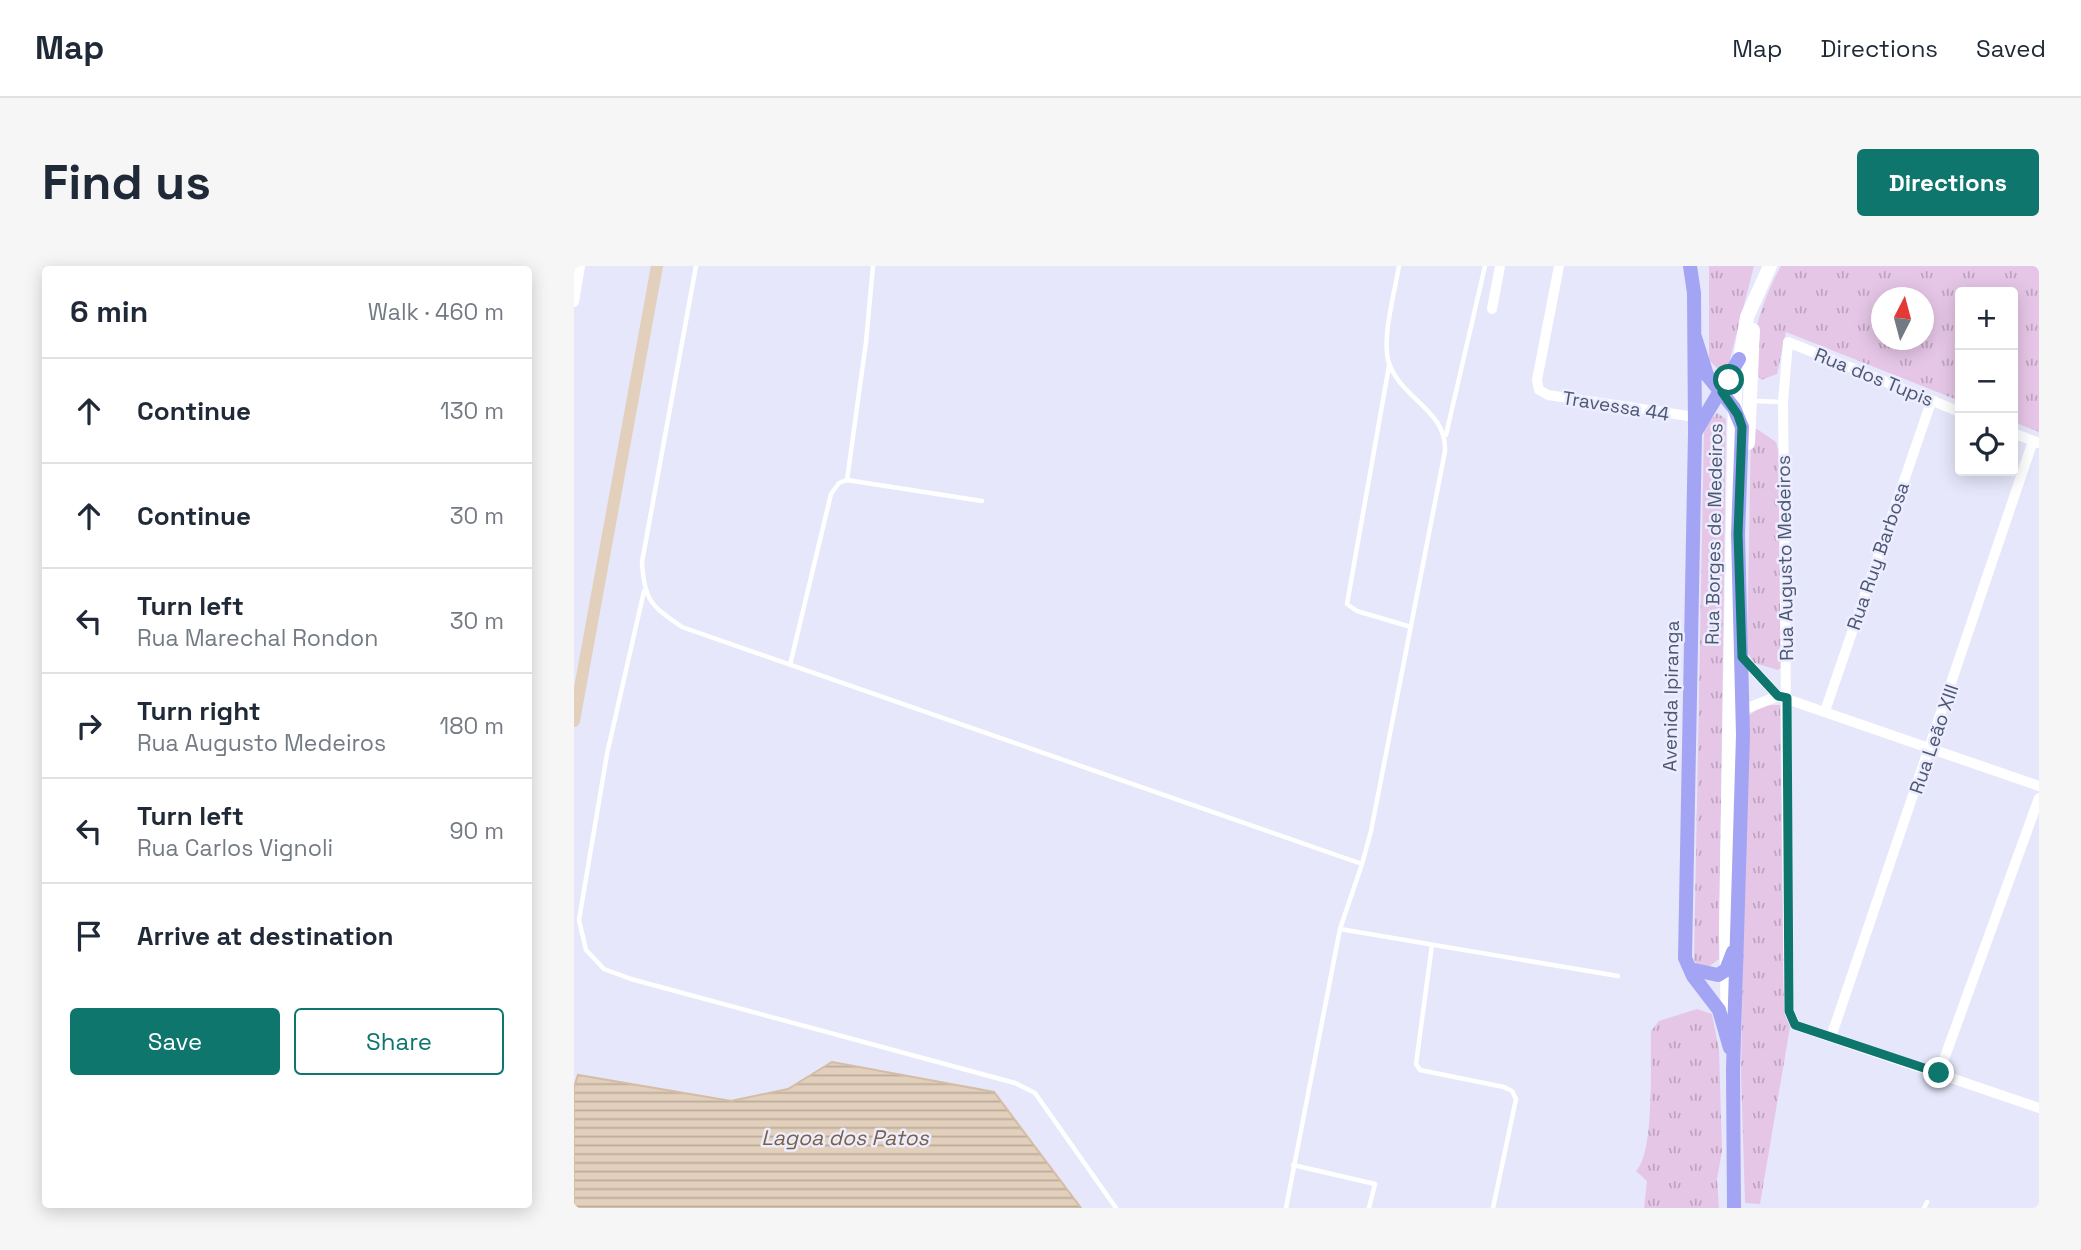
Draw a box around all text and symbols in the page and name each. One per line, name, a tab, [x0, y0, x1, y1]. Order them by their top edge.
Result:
text: Map	[35, 27, 104, 69]
text: Map	[1732, 33, 1782, 64]
text: Directions	[1820, 33, 1938, 64]
text: Saved	[1976, 33, 2046, 64]
button: Directions	[1857, 149, 2039, 216]
text: Find us	[42, 151, 211, 213]
north arrow	[1871, 287, 1934, 350]
map controls	[1955, 287, 2018, 476]
button: +	[1955, 287, 2018, 350]
text: 6 min	[70, 292, 148, 331]
text: Walk · 460 m	[368, 297, 504, 327]
street label: Rua dos Tupis	[1811, 342, 1937, 412]
button: −	[1955, 350, 2018, 413]
route start	[1713, 364, 1744, 395]
street label: Travessa 44	[1561, 385, 1671, 427]
icon: ahead	[70, 392, 108, 430]
text: Continue	[137, 394, 251, 428]
text: 130 m	[440, 396, 504, 426]
button: locate	[1955, 413, 2018, 476]
street label: Rua Borges de Medeiros	[1700, 423, 1728, 645]
street label: Rua Augusto Medeiros	[1771, 455, 1799, 661]
street label: Rua Ruy Barbosa	[1841, 479, 1915, 633]
icon: ahead	[70, 497, 108, 535]
text: Continue	[137, 499, 251, 533]
text: 30 m	[450, 501, 504, 531]
text: Turn left	[137, 589, 244, 623]
icon: left	[70, 602, 108, 640]
text: 30 m	[450, 606, 504, 636]
street label: Avenida Ipiranga	[1657, 620, 1685, 772]
text: Rua Marechal Rondon	[137, 623, 378, 653]
street label: Rua Leão XIII	[1904, 681, 1964, 797]
text: Turn right	[137, 694, 261, 728]
icon: right	[70, 707, 108, 745]
text: 180 m	[440, 711, 504, 741]
text: Rua Augusto Medeiros	[137, 728, 386, 758]
text: Turn left	[137, 799, 244, 833]
icon: left	[70, 812, 108, 850]
text: 90 m	[449, 816, 504, 846]
text: Rua Carlos Vignoli	[137, 833, 333, 863]
icon: arrive	[70, 917, 108, 955]
text: Arrive at destination	[137, 919, 394, 953]
button: Save	[70, 1008, 280, 1075]
button: Share	[294, 1008, 504, 1075]
route end	[1923, 1057, 1954, 1088]
water label: Lagoa dos Patos	[761, 1124, 930, 1151]

